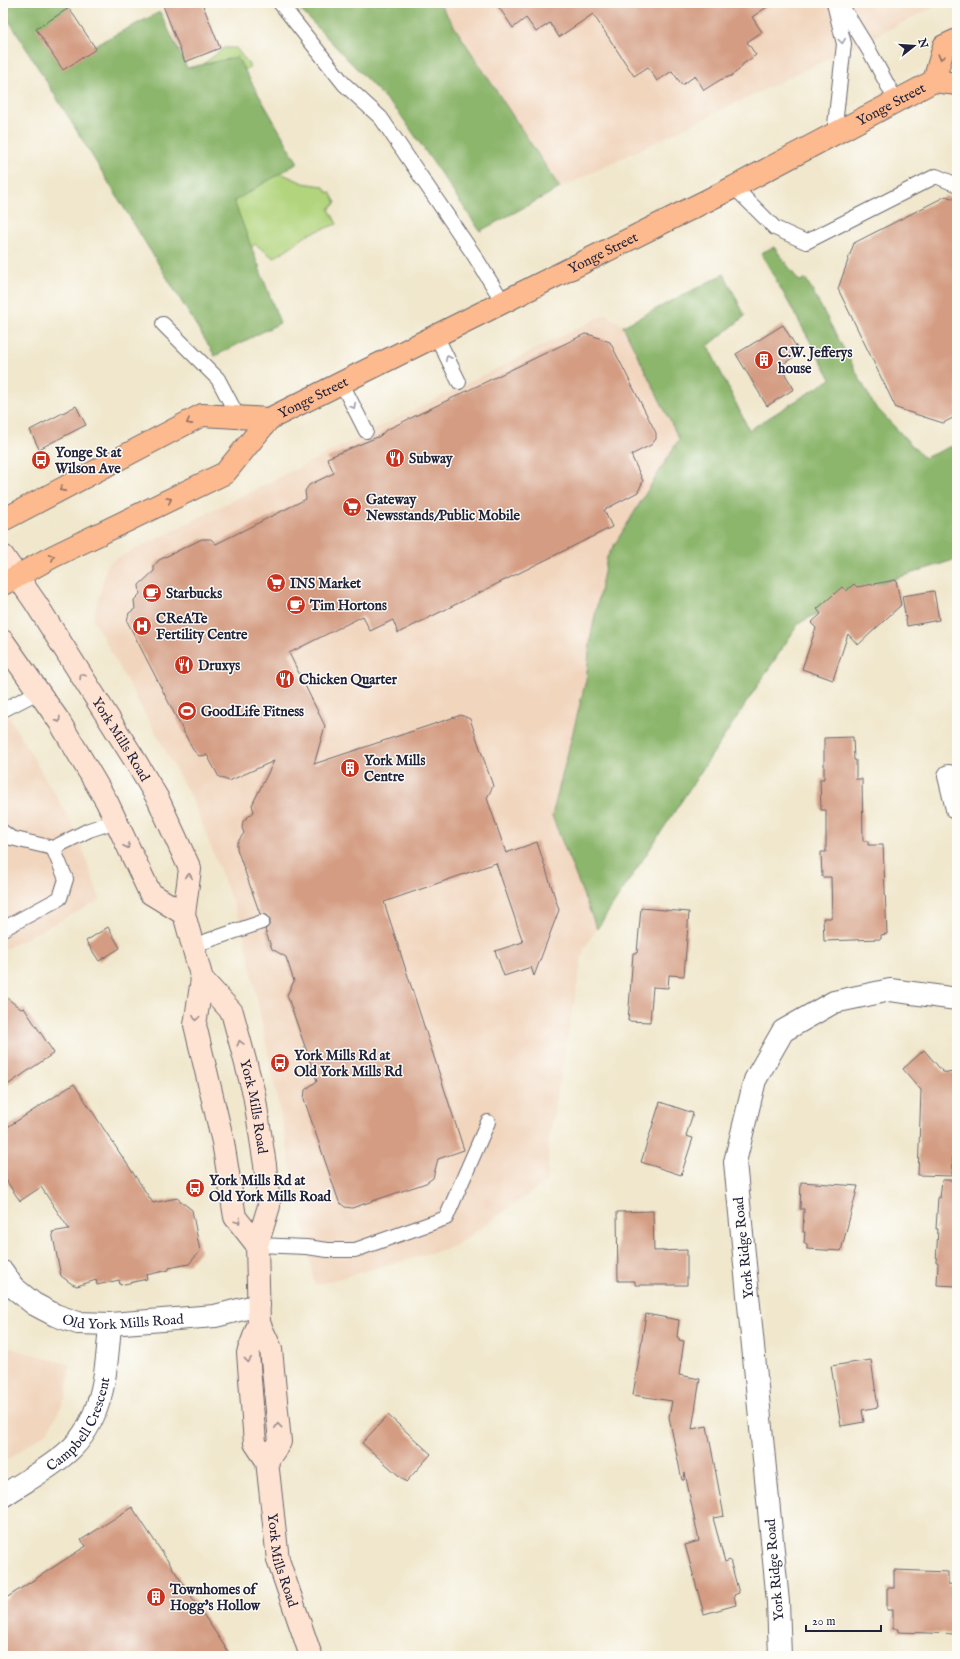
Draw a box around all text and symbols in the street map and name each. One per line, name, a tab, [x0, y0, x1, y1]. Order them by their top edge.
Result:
north arrow	[894, 26, 934, 66]
text: N	[914, 36, 931, 50]
one-way arrow	[838, 38, 847, 44]
one-way arrow	[937, 53, 946, 60]
street label: Yonge Street	[854, 79, 929, 130]
street label: Yonge Street	[565, 228, 641, 278]
place label: C.W. Jefferys house	[777, 344, 852, 378]
building icon: C.W. Jefferys house	[753, 349, 775, 371]
one-way arrow	[445, 355, 453, 363]
street label: Yonge Street	[276, 373, 351, 423]
one-way arrow	[348, 402, 356, 410]
one-way arrow	[186, 417, 194, 424]
place label: Yonge St at Wilson Ave	[54, 444, 122, 478]
restaurant icon: Subway	[384, 447, 406, 469]
bus stop icon: Yonge St at Wilson Ave	[30, 449, 52, 471]
place label: Subway	[409, 450, 454, 468]
one-way arrow	[59, 485, 67, 492]
place label: Gateway Newsstands/Public Mobile	[365, 491, 521, 525]
supermarket icon: Gateway Newsstands/Public Mobile	[341, 496, 363, 518]
one-way arrow	[164, 497, 172, 505]
one-way arrow	[48, 554, 55, 562]
supermarket icon: INS Market	[265, 572, 287, 594]
place label: INS Market	[290, 575, 361, 593]
cafe icon: Starbucks	[141, 582, 163, 604]
place label: Starbucks	[166, 585, 222, 603]
cafe icon: Tim Hortons	[285, 594, 307, 616]
place label: Tim Hortons	[309, 597, 387, 615]
place label: CReATe Fertility Centre	[156, 610, 248, 644]
hospital icon: CReATe Fertility Centre	[131, 615, 153, 637]
restaurant icon: Druxys	[173, 654, 195, 676]
place label: Druxys	[198, 657, 240, 675]
restaurant icon: Chicken Quarter	[274, 668, 296, 690]
place label: Chicken Quarter	[299, 671, 398, 689]
one-way arrow	[80, 673, 87, 680]
street label: York Mills Road	[87, 694, 154, 785]
sports icon: GoodLife Fitness	[176, 700, 198, 722]
place label: GoodLife Fitness	[201, 703, 304, 721]
one-way arrow	[53, 716, 61, 723]
place label: York Mills Centre	[364, 752, 425, 786]
building icon: York Mills Centre	[339, 757, 361, 779]
one-way arrow	[122, 841, 130, 849]
one-way arrow	[184, 873, 193, 879]
one-way arrow	[192, 1015, 201, 1021]
one-way arrow	[236, 1039, 245, 1046]
place label: York Mills Rd at Old York Mills Rd	[294, 1047, 403, 1081]
bus stop icon: York Mills Rd at Old York Mills Rd	[269, 1052, 291, 1074]
street label: York Mills Road	[235, 1057, 271, 1156]
place label: York Mills Rd at Old York Mills Road	[209, 1172, 331, 1206]
bus stop icon: York Mills Rd at Old York Mills Road	[184, 1177, 206, 1199]
street label: York Ridge Road	[730, 1196, 758, 1300]
one-way arrow	[233, 1216, 240, 1223]
street label: Old York Mills Road	[59, 1310, 185, 1334]
one-way arrow	[244, 1357, 253, 1363]
street label: Campbell Crescent	[43, 1376, 114, 1476]
one-way arrow	[274, 1423, 283, 1429]
street label: York Mills Road	[263, 1512, 302, 1610]
street label: York Ridge Road	[762, 1518, 788, 1622]
place label: Townhomes of Hogg's Hollow	[169, 1581, 261, 1615]
building icon: Townhomes of Hogg's Hollow	[145, 1586, 167, 1608]
scale bar	[806, 1607, 881, 1633]
text: 20 m	[812, 1614, 835, 1629]

